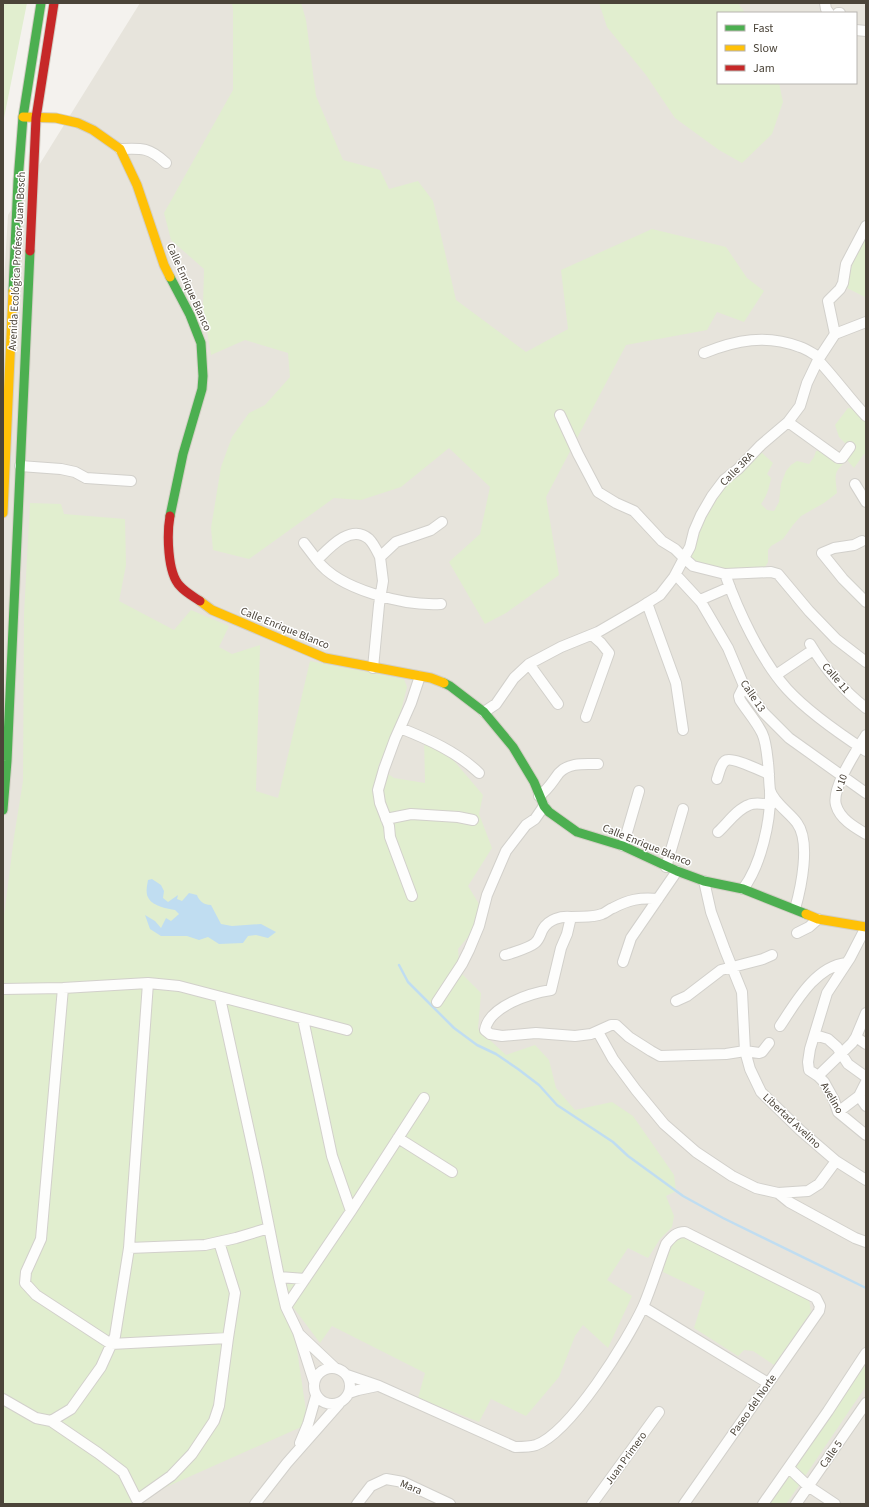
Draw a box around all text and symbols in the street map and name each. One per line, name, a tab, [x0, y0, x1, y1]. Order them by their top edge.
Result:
legend	[717, 12, 857, 84]
text: Fast	[753, 20, 773, 37]
text: Slow	[753, 40, 778, 57]
text: Jam	[753, 60, 775, 77]
street label: Avenida Ecológica Profesor Juan Bosch	[5, 171, 29, 351]
street label: Calle Enrique Blanco	[163, 241, 215, 333]
street label: Calle 3RA	[717, 449, 757, 489]
street label: Calle Enrique Blanco	[238, 603, 332, 653]
street label: Calle 11	[819, 659, 853, 697]
street label: Calle 13	[737, 677, 769, 715]
street label: v 10	[831, 772, 851, 794]
street label: Calle Enrique Blanco	[600, 820, 694, 870]
street label: Avelino	[817, 1080, 847, 1116]
street label: Libertad Avelino	[760, 1090, 824, 1152]
street label: Paseo del Norte	[726, 1371, 780, 1439]
street label: Juan Primero	[602, 1428, 650, 1487]
street label: Calle 5	[816, 1437, 846, 1471]
street label: Mara	[398, 1476, 424, 1498]

